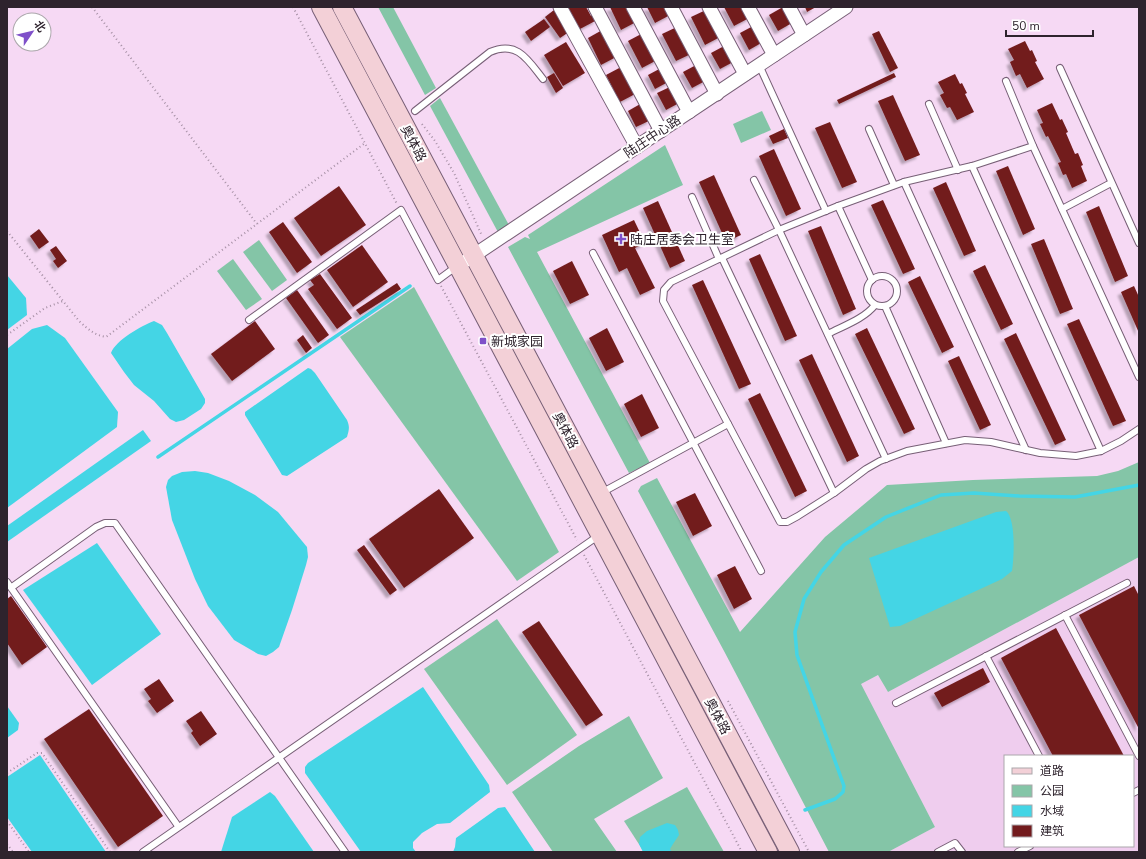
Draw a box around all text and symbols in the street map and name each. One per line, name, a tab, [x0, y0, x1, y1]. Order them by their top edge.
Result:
north arrow	[12, 12, 52, 52]
scale bar	[1006, 12, 1093, 38]
text: 北	[30, 18, 49, 35]
text: 50 m	[1012, 18, 1040, 34]
street label: 陆庄中心路	[621, 111, 685, 162]
street label: 奥体路	[396, 122, 430, 165]
place label: 陆庄居委会卫生室	[630, 231, 734, 249]
marker: 陆庄居委会卫生室	[615, 233, 627, 245]
place label: 新城家园	[491, 333, 543, 351]
marker: 新城家园	[478, 336, 488, 346]
street label: 奥体路	[548, 409, 582, 452]
street label: 奥体路	[700, 695, 734, 738]
legend	[1004, 755, 1134, 847]
text: 道路	[1040, 763, 1064, 779]
text: 公园	[1040, 783, 1064, 799]
text: 水域	[1040, 803, 1064, 819]
text: 建筑	[1040, 823, 1064, 839]

